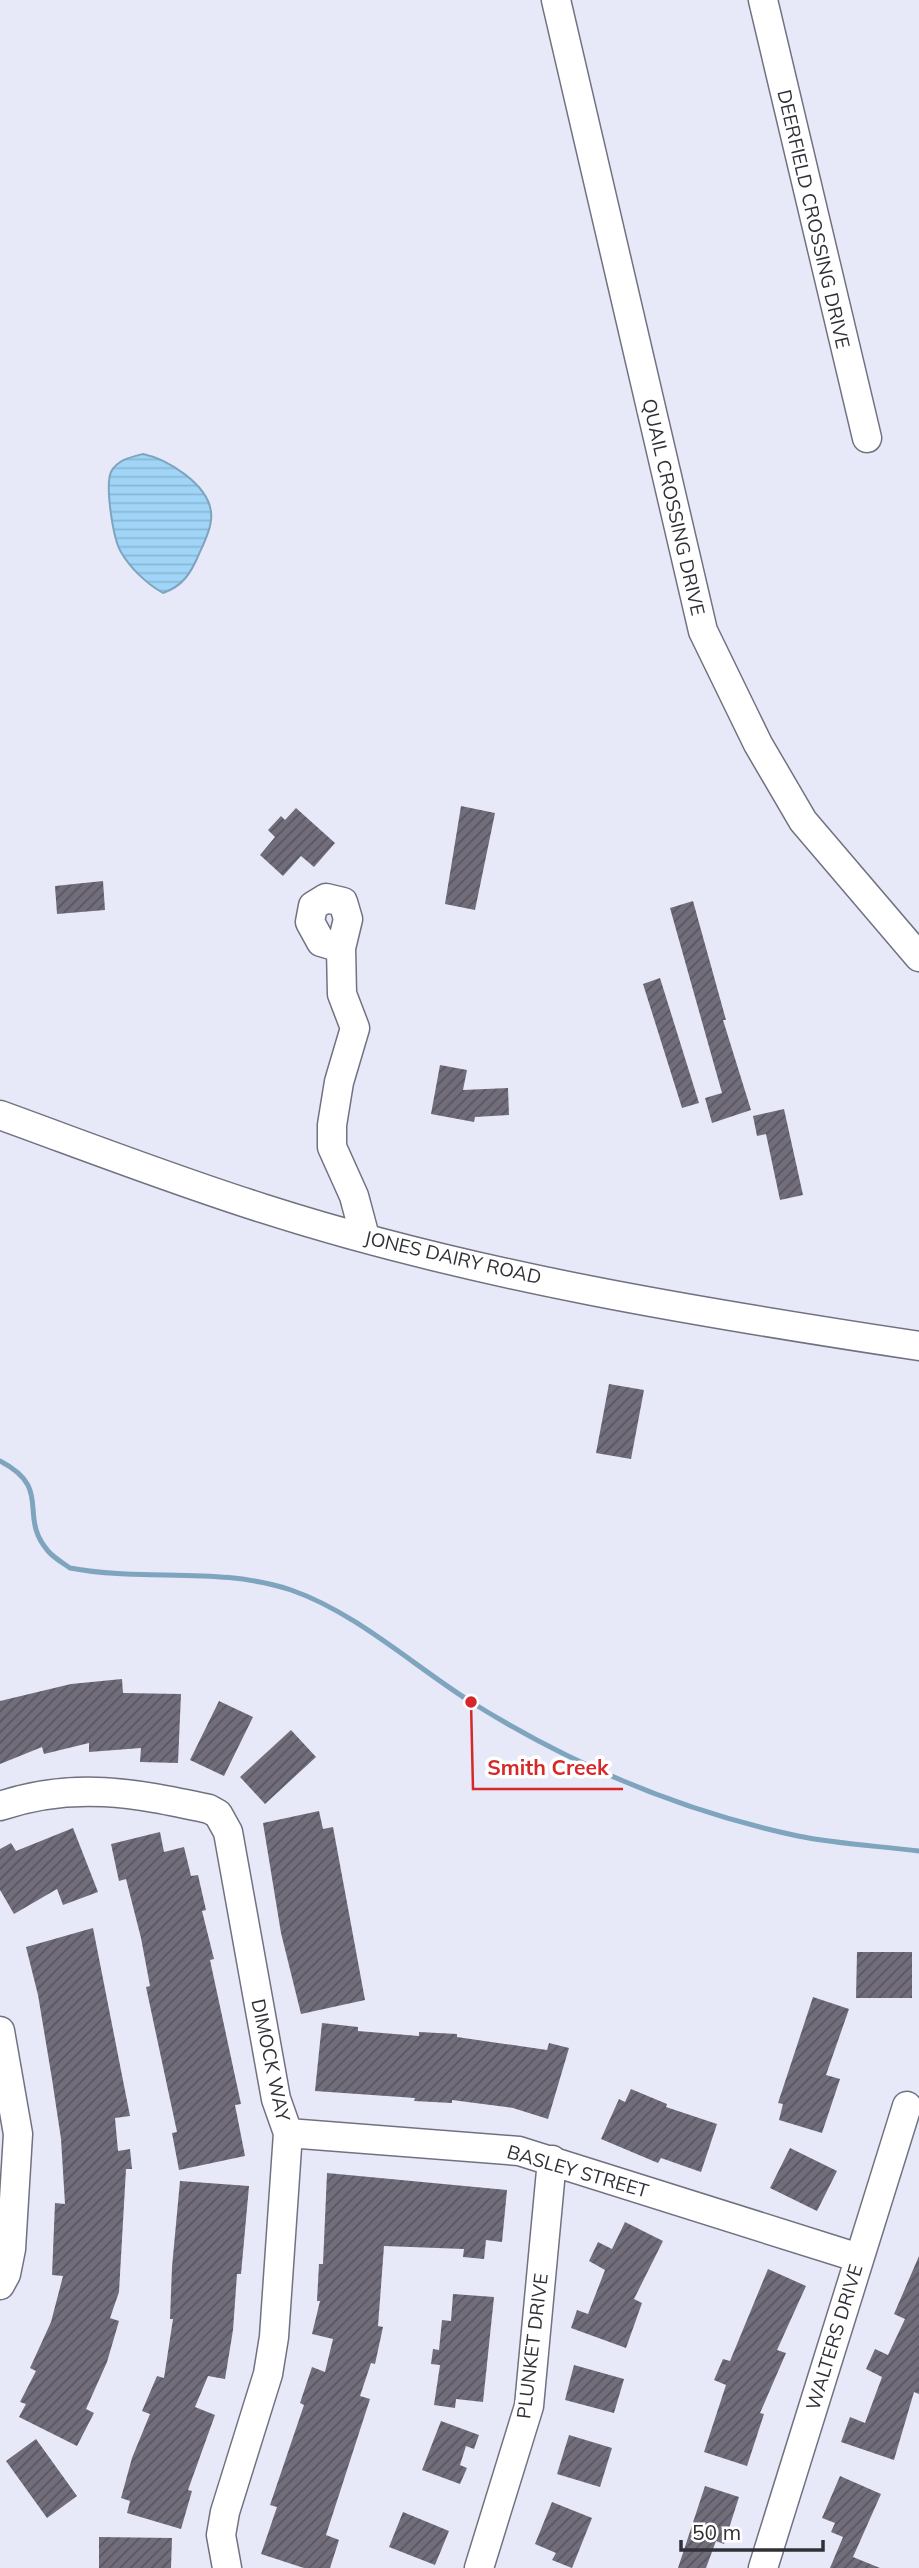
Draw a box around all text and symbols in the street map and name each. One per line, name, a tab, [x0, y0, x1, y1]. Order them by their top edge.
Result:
street label: DEERFIELD CROSSING DRIVE	[772, 87, 856, 351]
street label: QUAIL CROSSING DRIVE	[637, 396, 711, 618]
street label: JONES DAIRY ROAD	[362, 1225, 544, 1289]
callout: Smith Creek	[473, 1747, 623, 1789]
text: Smith Creek	[487, 1754, 609, 1780]
street label: DIMOCK WAY	[246, 1997, 296, 2124]
street label: BASLEY STREET	[504, 2139, 652, 2203]
street label: WALTERS DRIVE	[800, 2261, 868, 2413]
street label: PLUNKET DRIVE	[511, 2272, 553, 2420]
scale bar	[681, 2508, 823, 2552]
text: 50 m	[692, 2519, 741, 2545]

